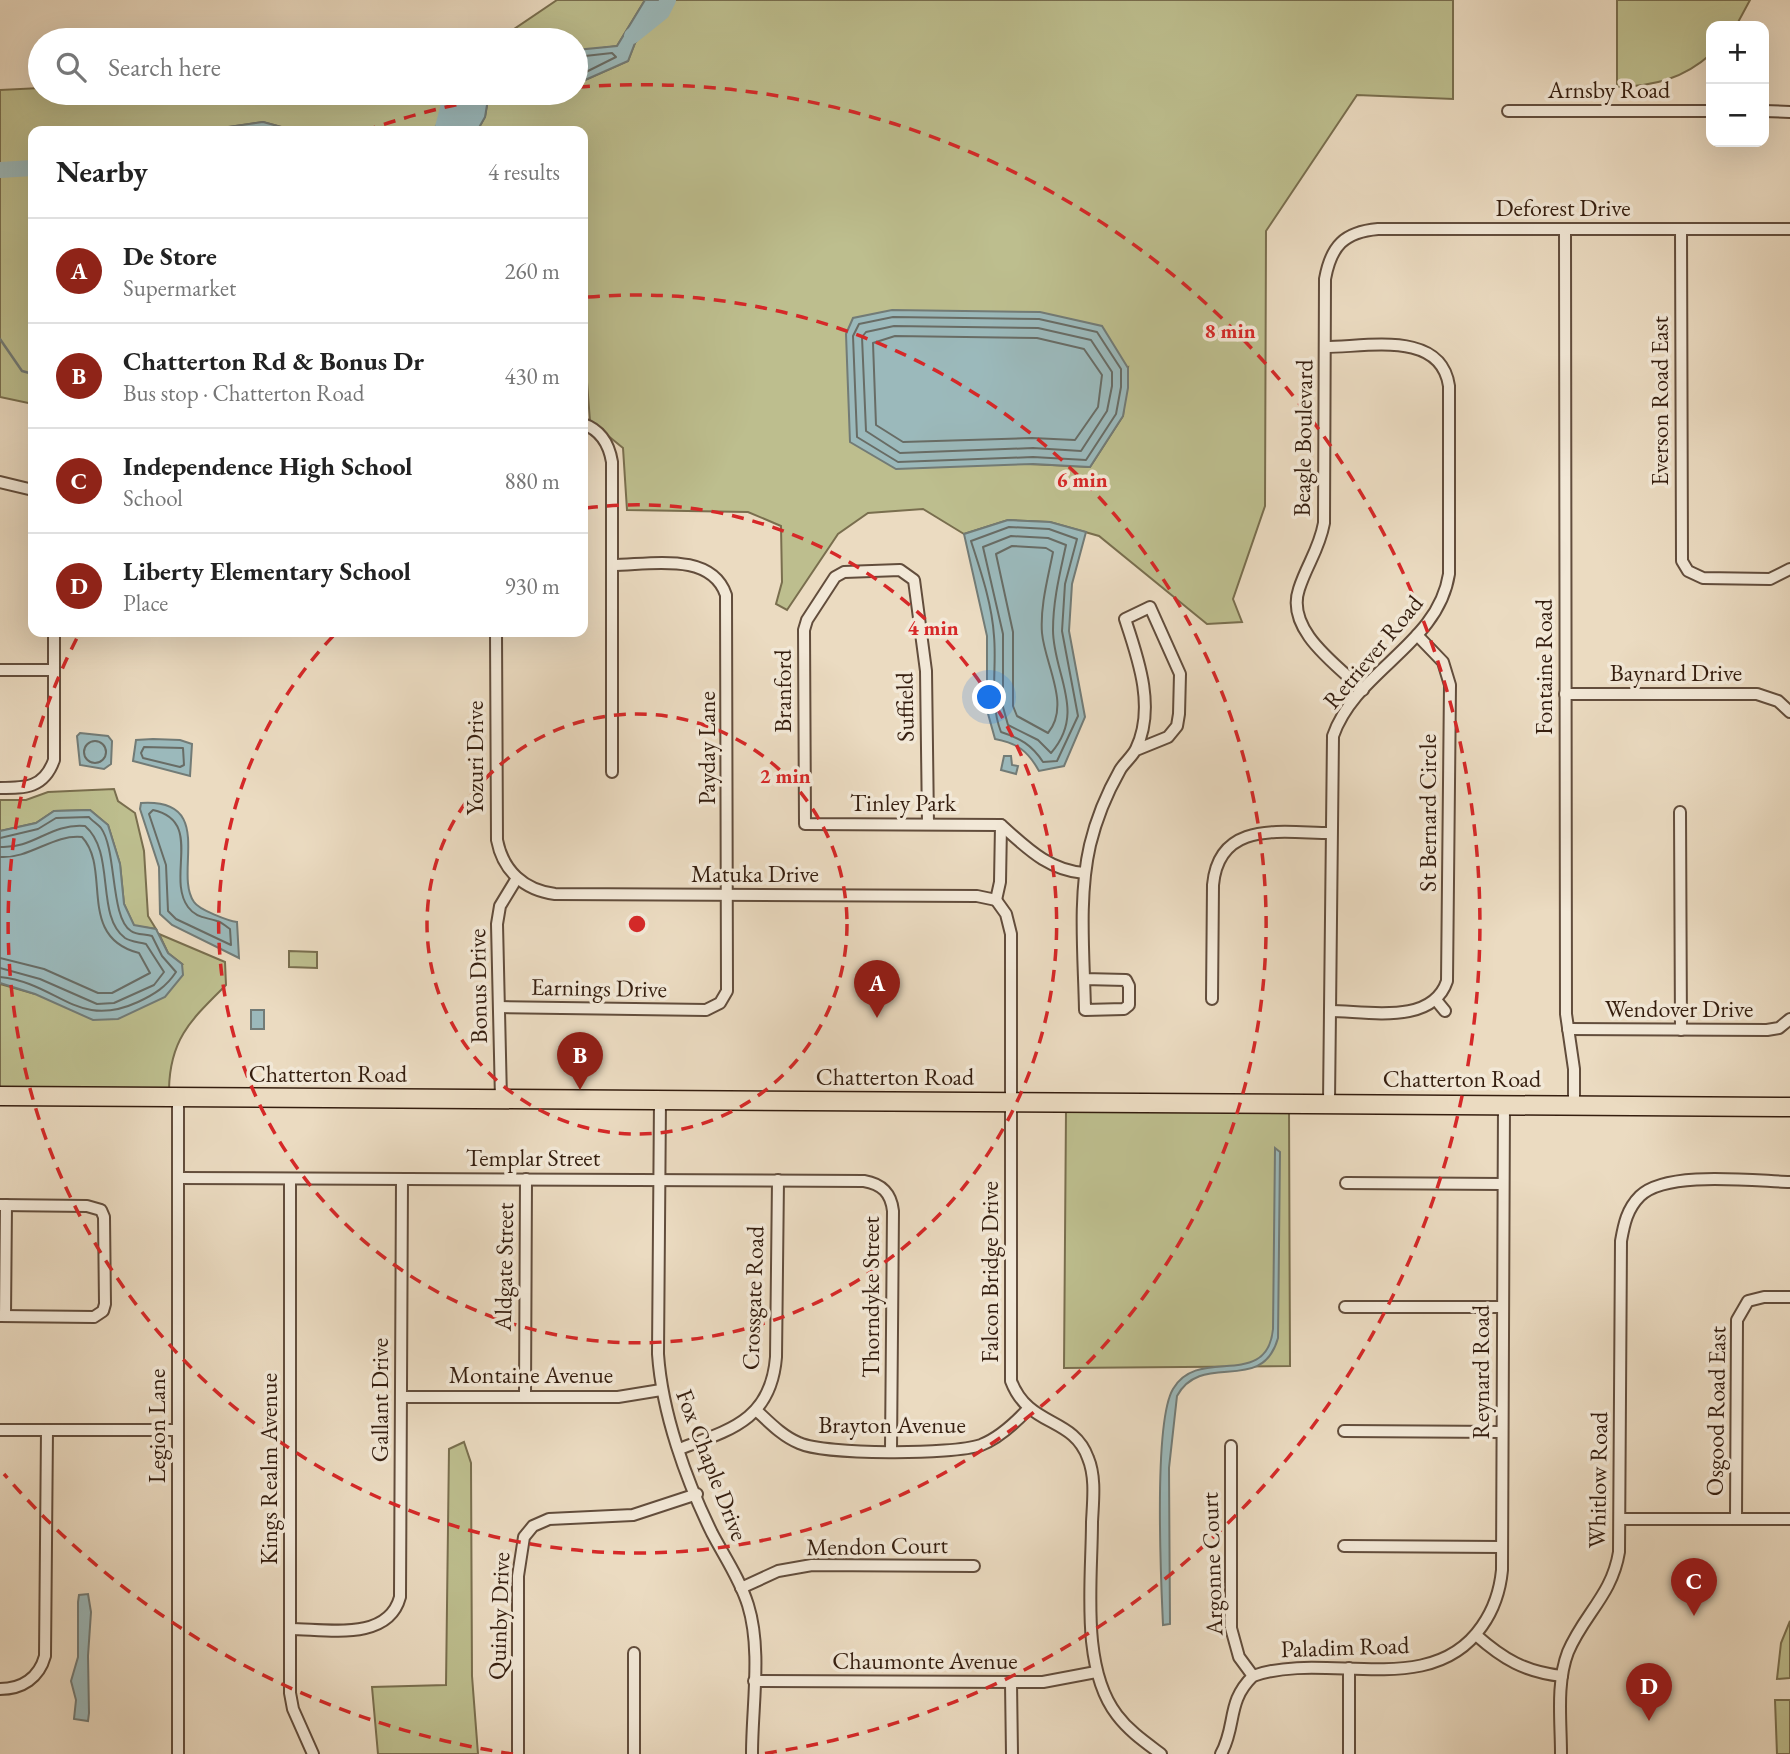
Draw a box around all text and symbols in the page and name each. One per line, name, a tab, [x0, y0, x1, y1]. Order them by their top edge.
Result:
map controls	[1706, 21, 1769, 147]
button: +	[1706, 21, 1769, 84]
search box	[28, 28, 588, 105]
icon: search	[52, 48, 90, 86]
text: Search here	[108, 50, 221, 84]
street label: Arnsby Road	[1547, 74, 1671, 105]
button: −	[1706, 84, 1769, 147]
text: Nearby	[56, 152, 148, 191]
text: 4 results	[488, 157, 560, 187]
street label: Deforest Drive	[1495, 192, 1631, 223]
text: De Store	[123, 239, 217, 273]
text: A	[71, 256, 87, 286]
text: 260 m	[504, 256, 560, 286]
text: Supermarket	[123, 273, 236, 303]
street label: Everson Road East	[1644, 316, 1675, 486]
text: 8 min	[1204, 317, 1256, 344]
text: Chatterton Rd & Bonus Dr	[123, 344, 424, 378]
street label: Beagle Boulevard	[1286, 358, 1319, 517]
text: B	[72, 361, 86, 391]
text: 430 m	[504, 361, 560, 391]
text: Bus stop · Chatterton Road	[123, 378, 364, 408]
text: Independence High School	[123, 449, 413, 483]
text: C	[71, 466, 87, 496]
text: 880 m	[504, 466, 560, 496]
text: 6 min	[1056, 466, 1108, 493]
text: School	[123, 483, 183, 513]
text: Liberty Elementary School	[123, 554, 411, 588]
text: D	[70, 571, 88, 601]
text: 930 m	[504, 571, 560, 601]
text: Place	[123, 588, 168, 618]
street label: Retriever Road	[1316, 588, 1430, 715]
street label: Fontaine Road	[1528, 598, 1559, 735]
text: 4 min	[907, 614, 959, 641]
street label: Branford	[767, 648, 798, 733]
street label: Baynard Drive	[1610, 657, 1742, 688]
street label: Suffield	[888, 671, 921, 742]
your location	[972, 680, 1006, 714]
street label: Payday Lane	[691, 691, 722, 805]
street label: Yozuri Drive	[459, 701, 490, 815]
street label: St Bernard Circle	[1412, 734, 1443, 892]
text: 2 min	[759, 762, 811, 789]
street label: Tinley Park	[850, 787, 957, 818]
street label: Matuka Drive	[691, 858, 819, 889]
centre of rings	[625, 912, 649, 936]
street label: Bonus Drive	[461, 928, 494, 1044]
pin: A	[854, 960, 900, 1018]
street label: Earnings Drive	[531, 971, 667, 1004]
street label: Wendover Drive	[1605, 993, 1753, 1024]
pin: B	[557, 1032, 603, 1090]
street label: Chatterton Road	[249, 1058, 408, 1089]
street label: Chatterton Road	[816, 1061, 975, 1092]
street label: Chatterton Road	[1383, 1063, 1542, 1094]
street label: Templar Street	[466, 1142, 601, 1173]
street label: Falcon Bridge Drive	[974, 1181, 1005, 1363]
street label: Aldgate Street	[487, 1202, 520, 1333]
street label: Thorndyke Street	[855, 1216, 886, 1378]
street label: Crossgate Road	[734, 1224, 771, 1371]
street label: Reynard Road	[1465, 1304, 1496, 1439]
street label: Osgood Road East	[1699, 1325, 1732, 1496]
street label: Gallant Drive	[364, 1338, 395, 1462]
street label: Montaine Avenue	[449, 1359, 613, 1390]
street label: Legion Lane	[141, 1369, 172, 1483]
street label: Kings Realm Avenue	[253, 1373, 284, 1565]
street label: Fox Chaple Drive	[669, 1385, 756, 1545]
street label: Brayton Avenue	[818, 1409, 966, 1440]
street label: Whitlow Road	[1581, 1411, 1614, 1549]
street label: Argonne Court	[1193, 1491, 1230, 1637]
street label: Mendon Court	[806, 1529, 949, 1562]
street label: Quinby Drive	[481, 1552, 516, 1680]
pin: C	[1671, 1558, 1717, 1616]
street label: Paladim Road	[1280, 1629, 1411, 1664]
street label: Chaumonte Avenue	[832, 1645, 1018, 1676]
pin: D	[1626, 1663, 1672, 1721]

